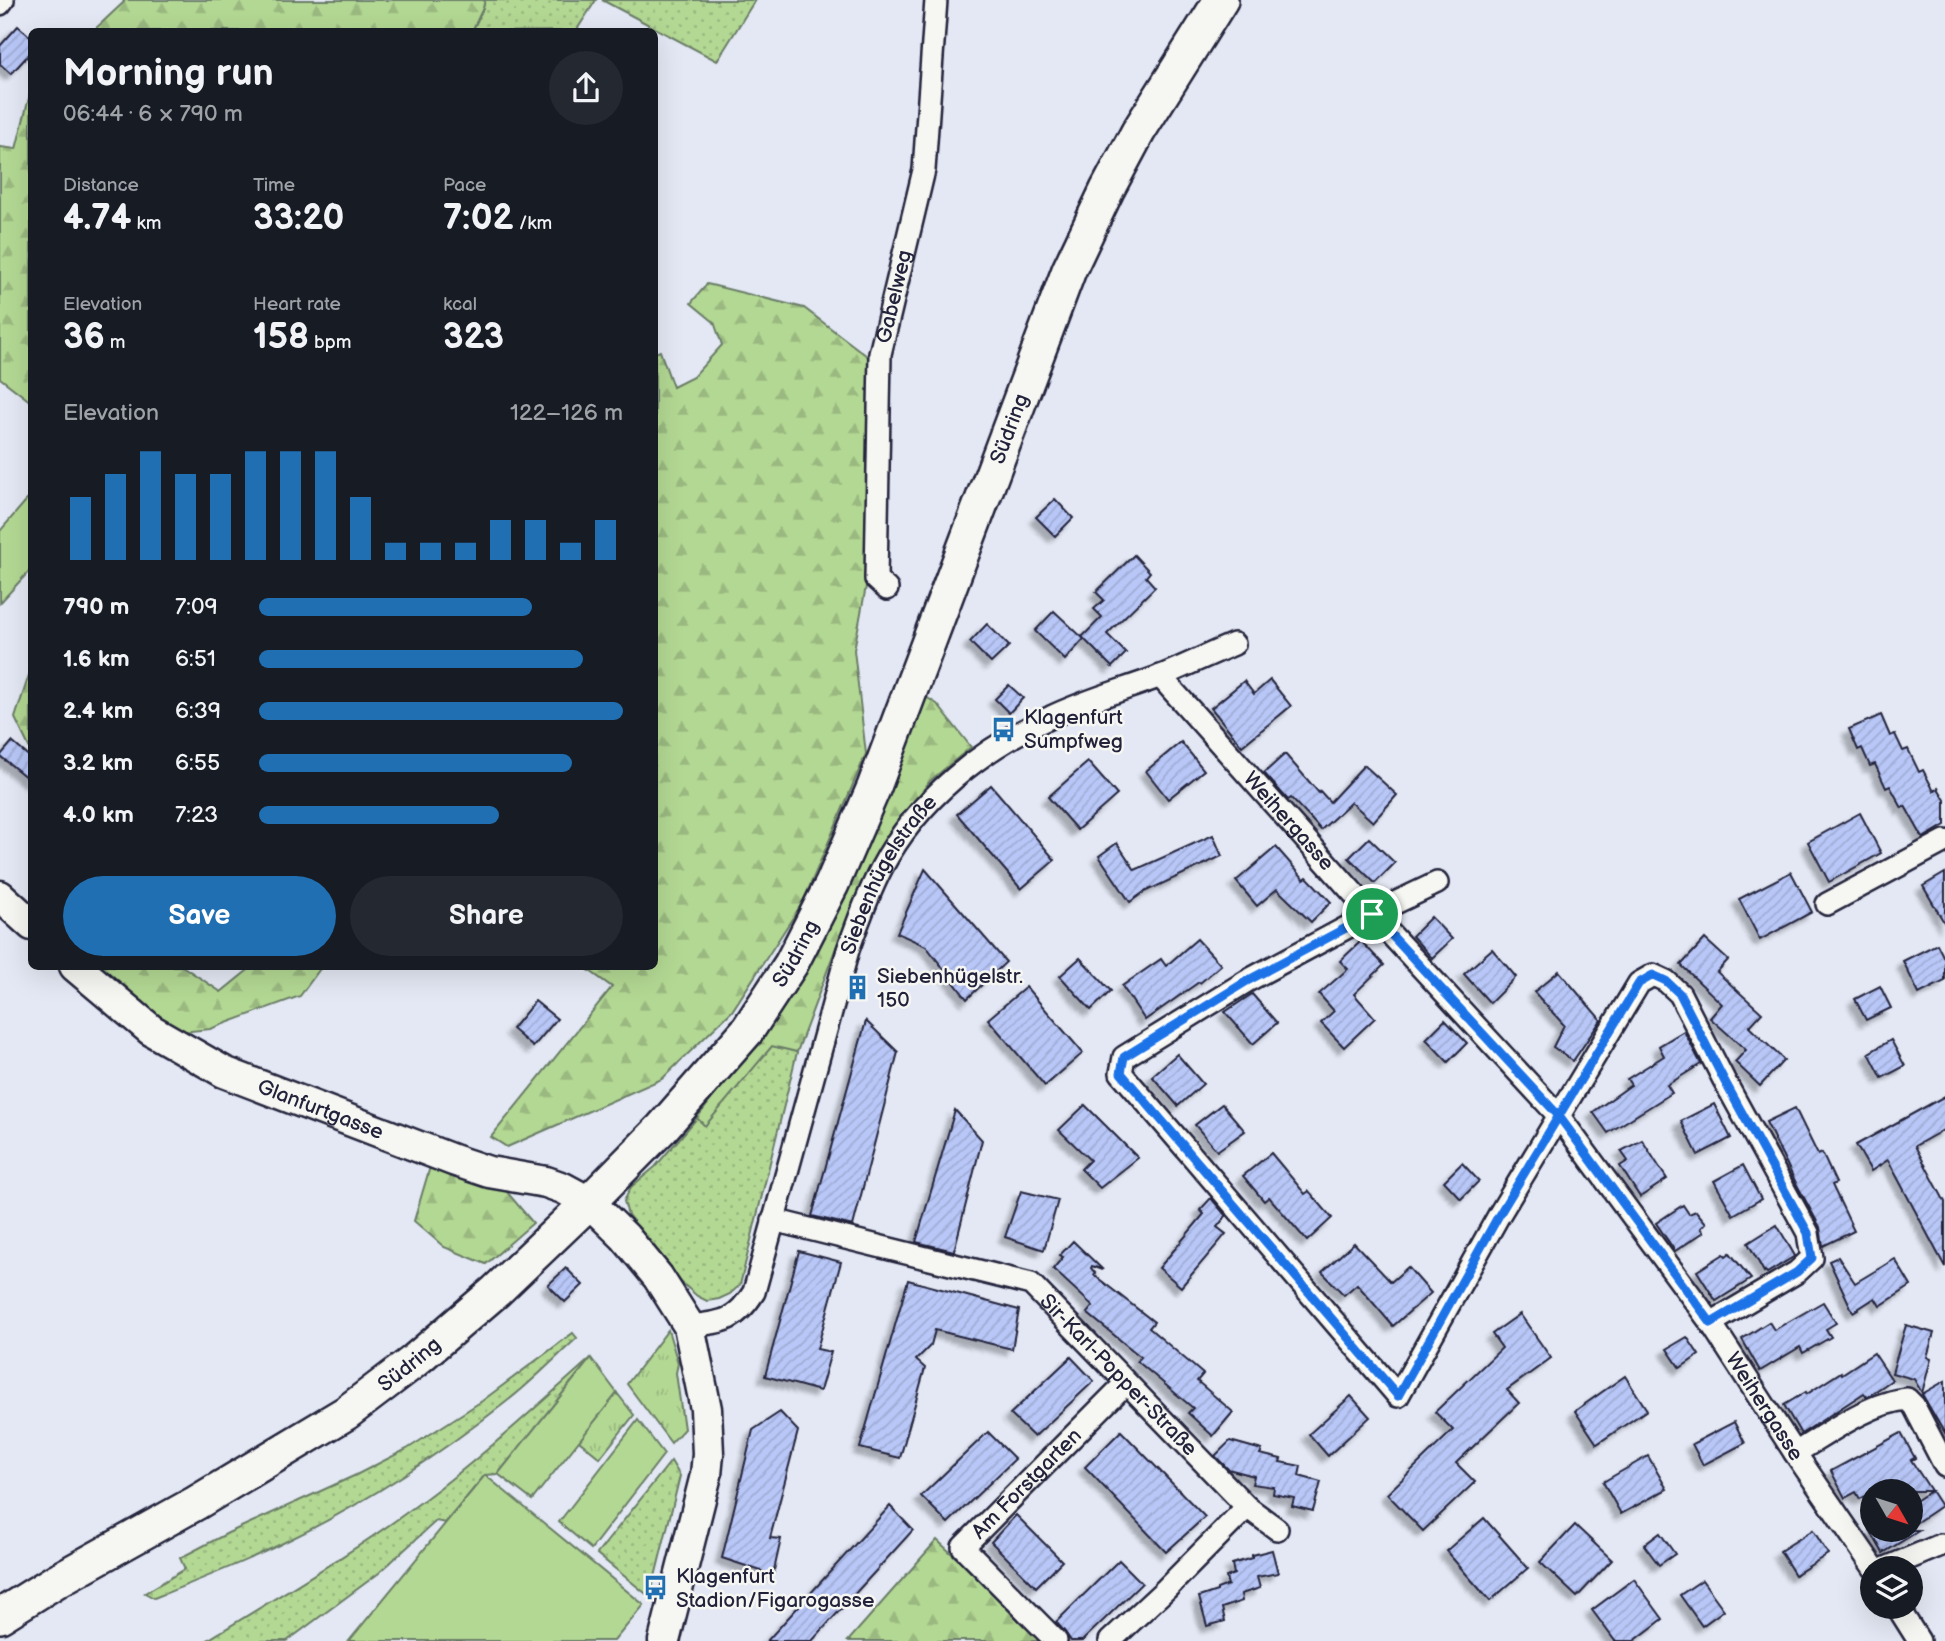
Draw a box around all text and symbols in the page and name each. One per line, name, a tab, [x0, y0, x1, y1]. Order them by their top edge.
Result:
text: Morning run	[63, 51, 274, 96]
button: share	[549, 51, 623, 125]
text: 06:44 · 6 × 790 m	[63, 100, 243, 128]
text: Distance	[63, 174, 139, 197]
text: Time	[253, 174, 295, 197]
text: Pace	[443, 174, 486, 197]
text: 4.74	[63, 197, 131, 240]
text: 33:20	[253, 197, 344, 240]
text: 7:02	[443, 197, 514, 240]
text: km	[131, 212, 161, 235]
text: /km	[514, 212, 552, 235]
street label: Gabelweg	[871, 247, 917, 346]
text: Elevation	[63, 293, 142, 316]
text: Heart rate	[253, 293, 341, 316]
text: kcal	[443, 293, 477, 316]
text: 36	[63, 316, 105, 359]
text: 158	[253, 316, 309, 359]
text: 323	[443, 316, 504, 359]
text: m	[105, 331, 126, 354]
text: bpm	[309, 331, 352, 354]
street label: Südring	[985, 390, 1034, 467]
text: Elevation	[63, 399, 159, 427]
text: 122–126 m	[510, 399, 623, 427]
text: 790 m	[63, 593, 129, 621]
text: 7:09	[175, 593, 218, 621]
text: 1.6 km	[63, 645, 130, 673]
text: 6:51	[175, 645, 216, 673]
text: 2.4 km	[63, 697, 133, 725]
text: 6:39	[175, 697, 221, 725]
place label: Klagenfurt Sumpfweg	[1024, 705, 1123, 754]
bus stop icon: Klagenfurt Sumpfweg	[990, 715, 1018, 743]
text: 3.2 km	[63, 749, 133, 777]
text: 6:55	[175, 749, 220, 777]
street label: Weihergasse	[1238, 767, 1339, 876]
street label: Siebenhügelstraße	[835, 790, 942, 958]
text: 4.0 km	[63, 801, 134, 829]
text: 7:23	[175, 801, 218, 829]
button: Save	[63, 876, 336, 956]
button: Share	[350, 876, 623, 956]
pin	[1342, 884, 1402, 944]
icon: arrive	[1353, 895, 1391, 933]
street label: Südring	[767, 916, 825, 992]
place label: Siebenhügelstr. 150	[877, 964, 1023, 1013]
building icon: Siebenhügelstr. 150	[843, 974, 871, 1002]
street label: Glanfurtgasse	[254, 1074, 387, 1145]
street label: Sir-Karl-Popper-Straße	[1034, 1289, 1202, 1461]
street label: Südring	[373, 1332, 446, 1397]
street label: Weihergasse	[1720, 1348, 1809, 1466]
street label: Am Forstgarten	[966, 1423, 1087, 1544]
north arrow	[1860, 1479, 1923, 1542]
map controls	[1860, 1479, 1923, 1619]
button: layers	[1860, 1556, 1923, 1619]
place label: Klagenfurt Stadion/Figarogasse	[676, 1564, 874, 1613]
bus stop icon: Klagenfurt Stadion/Figarogasse	[642, 1574, 670, 1602]

